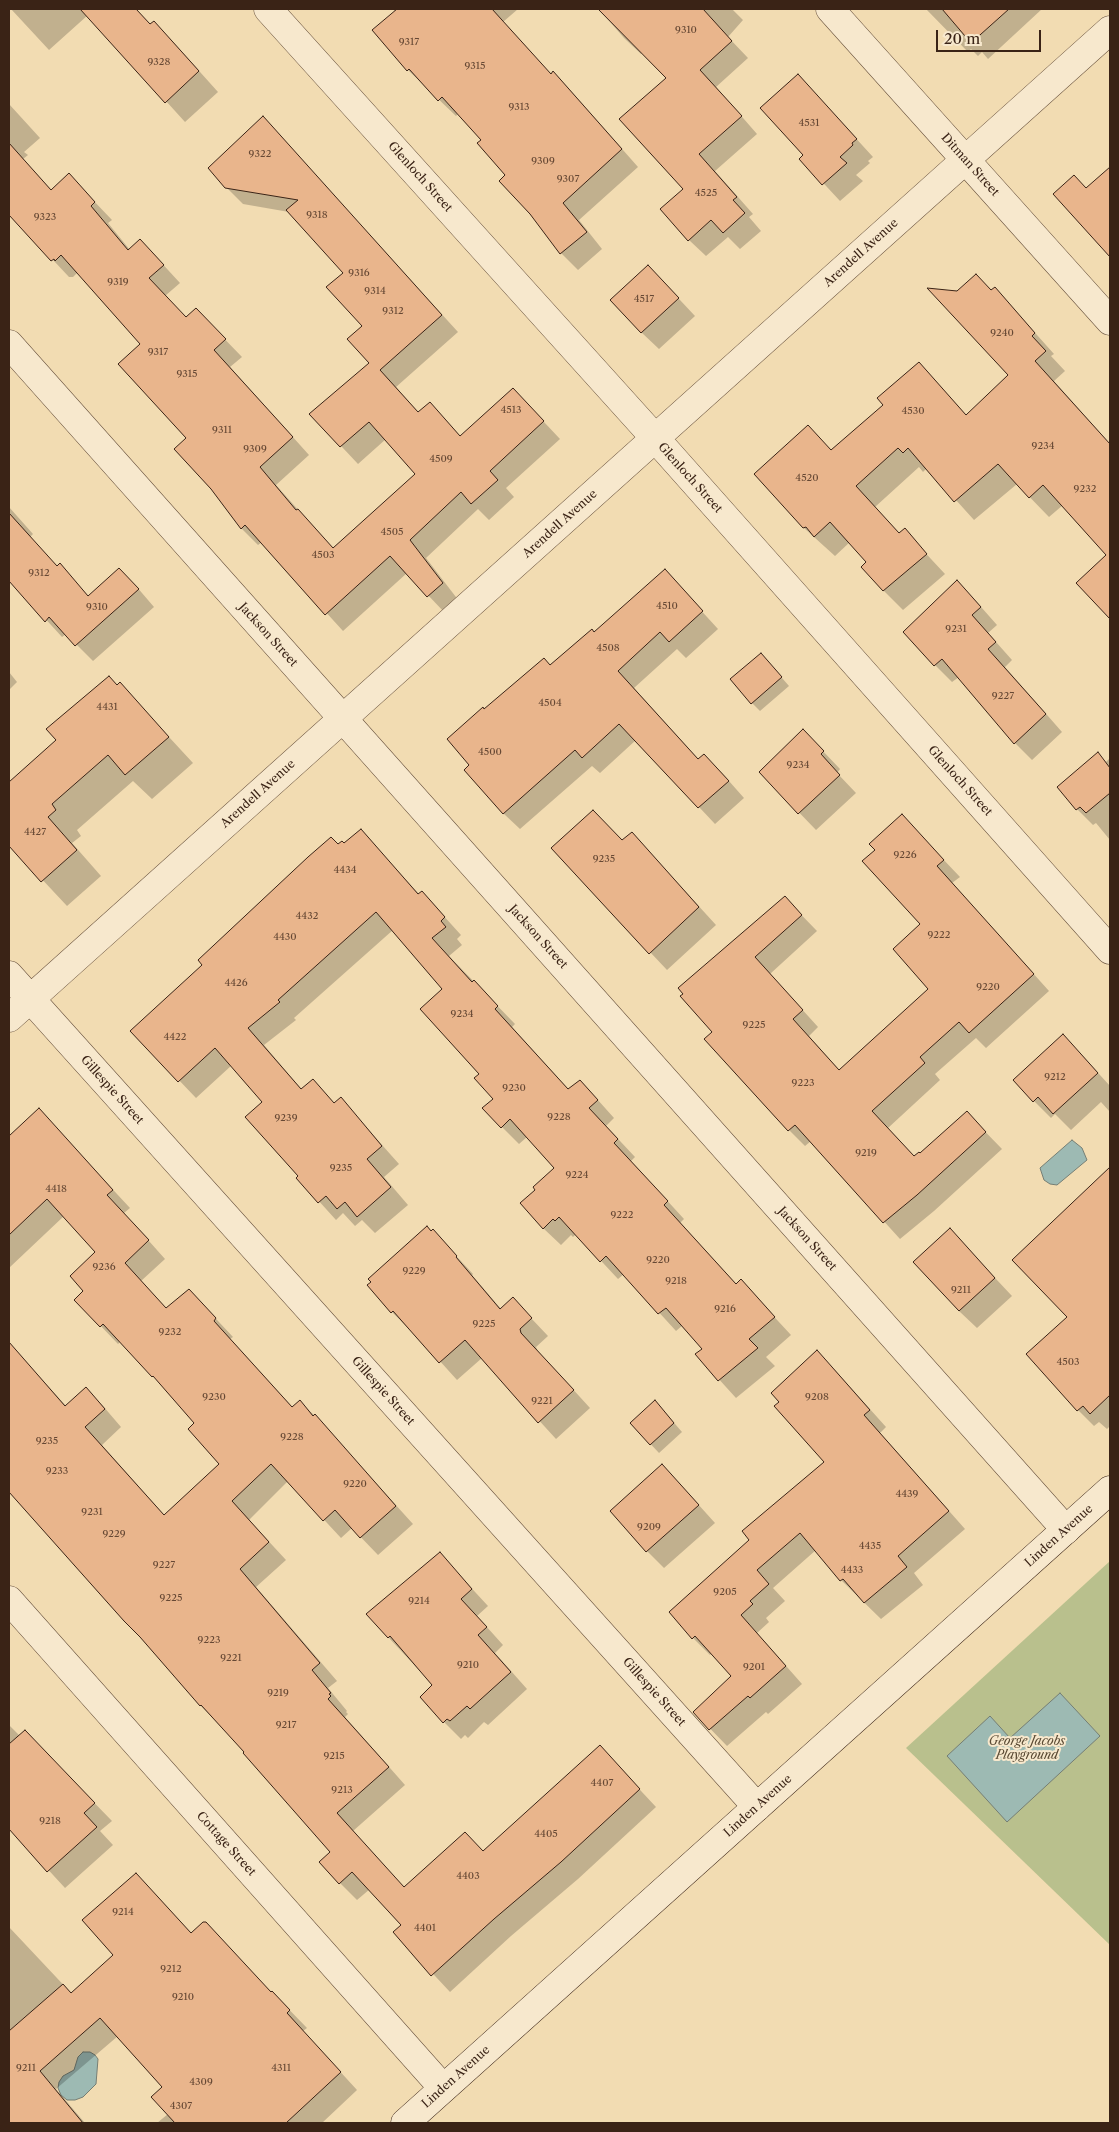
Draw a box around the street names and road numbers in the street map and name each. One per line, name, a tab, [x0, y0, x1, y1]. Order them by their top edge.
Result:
street label: Ditman Street	[938, 131, 1002, 199]
street label: Glenloch Street	[385, 139, 455, 215]
street label: Arendell Avenue	[821, 216, 901, 290]
street label: Glenloch Street	[655, 440, 725, 516]
street label: Arendell Avenue	[520, 487, 600, 561]
street label: Jackson Street	[236, 600, 300, 670]
street label: Glenloch Street	[925, 743, 995, 819]
street label: Arendell Avenue	[218, 757, 298, 831]
street label: Jackson Street	[506, 902, 570, 972]
street label: Gillespie Street	[77, 1053, 147, 1127]
street label: Jackson Street	[775, 1204, 839, 1274]
street label: Gillespie Street	[348, 1354, 418, 1428]
street label: Linden Avenue	[1022, 1502, 1096, 1570]
street label: Gillespie Street	[619, 1655, 689, 1729]
street label: Linden Avenue	[721, 1772, 795, 1840]
street label: Cottage Street	[193, 1809, 259, 1879]
street label: Linden Avenue	[419, 2043, 493, 2111]

